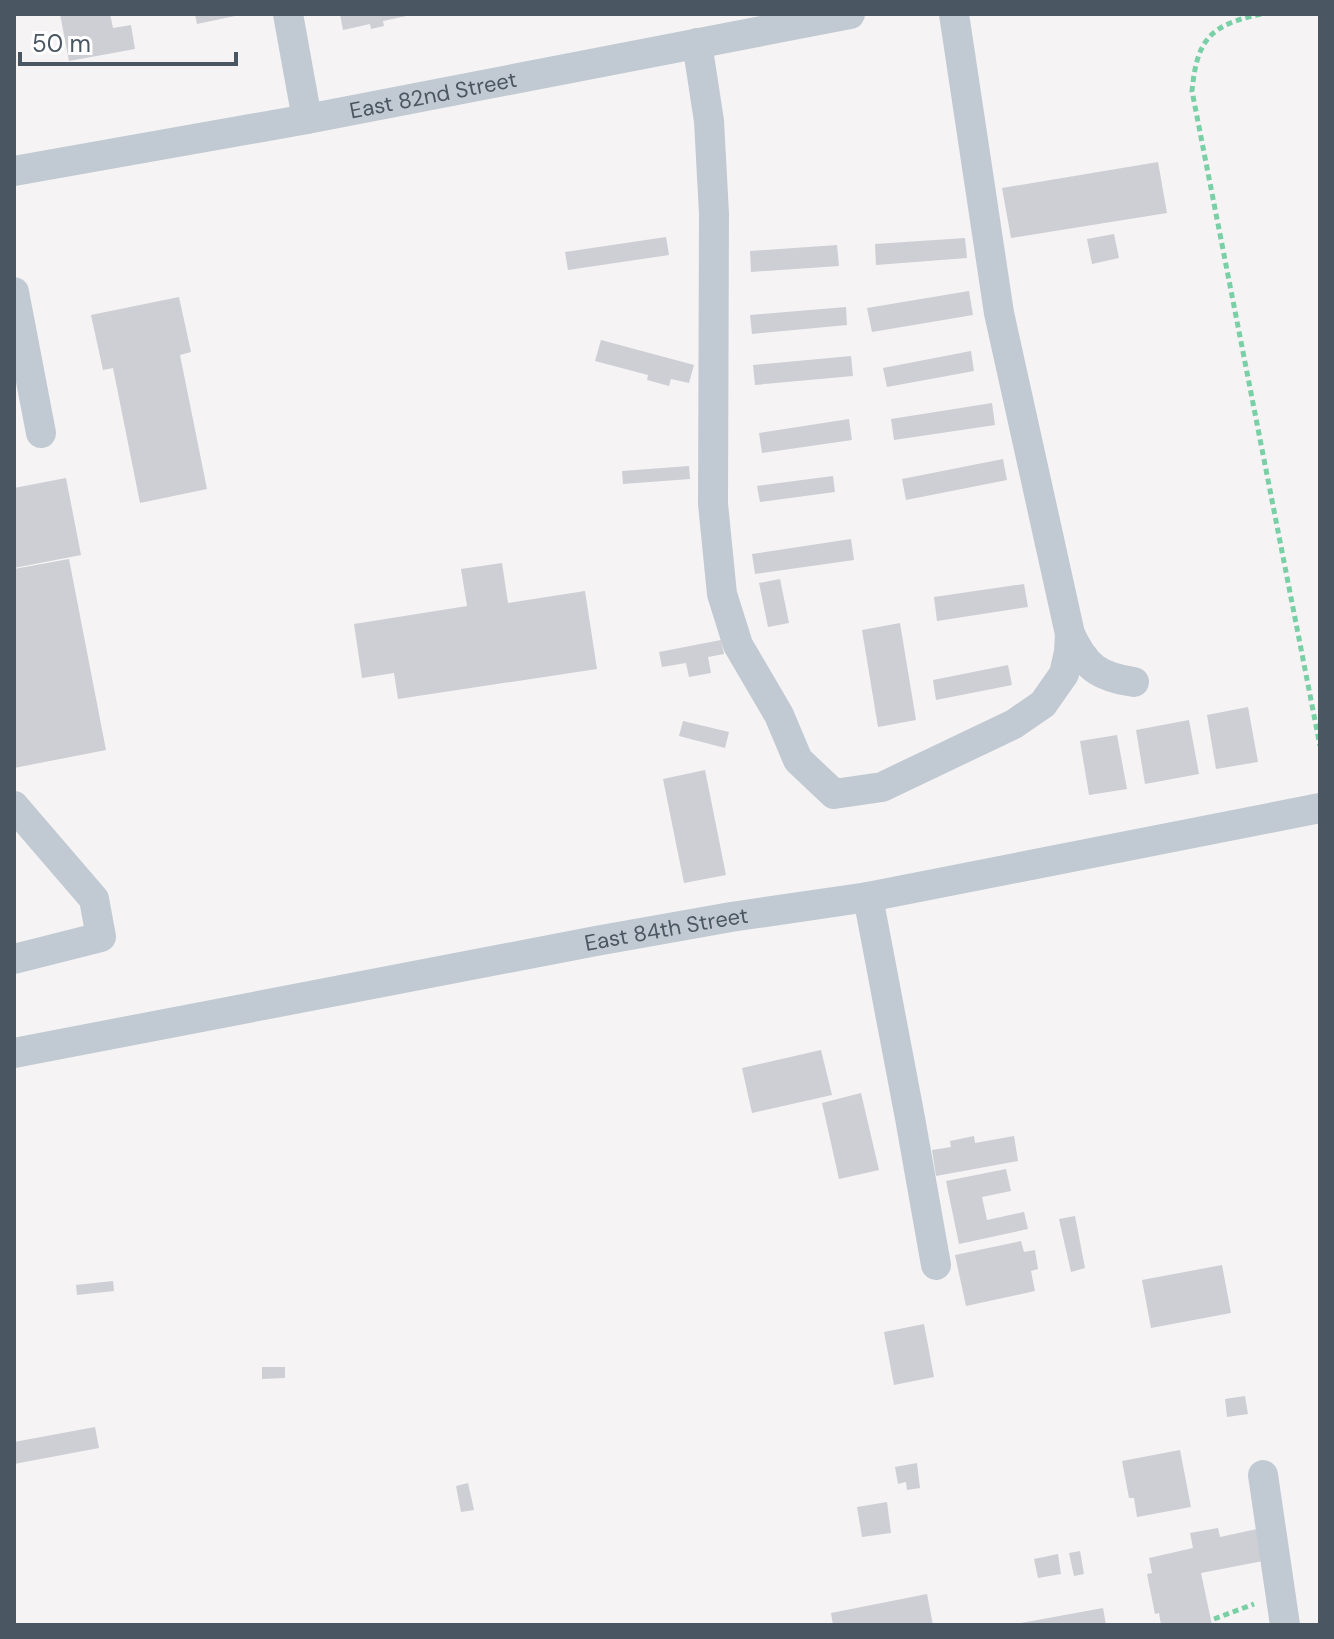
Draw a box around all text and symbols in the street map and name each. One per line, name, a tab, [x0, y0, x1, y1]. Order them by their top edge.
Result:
scale bar	[20, 16, 236, 66]
text: 50 m	[32, 28, 91, 59]
street label: East 82nd Street	[347, 64, 519, 125]
street label: East 84th Street	[582, 900, 750, 957]

